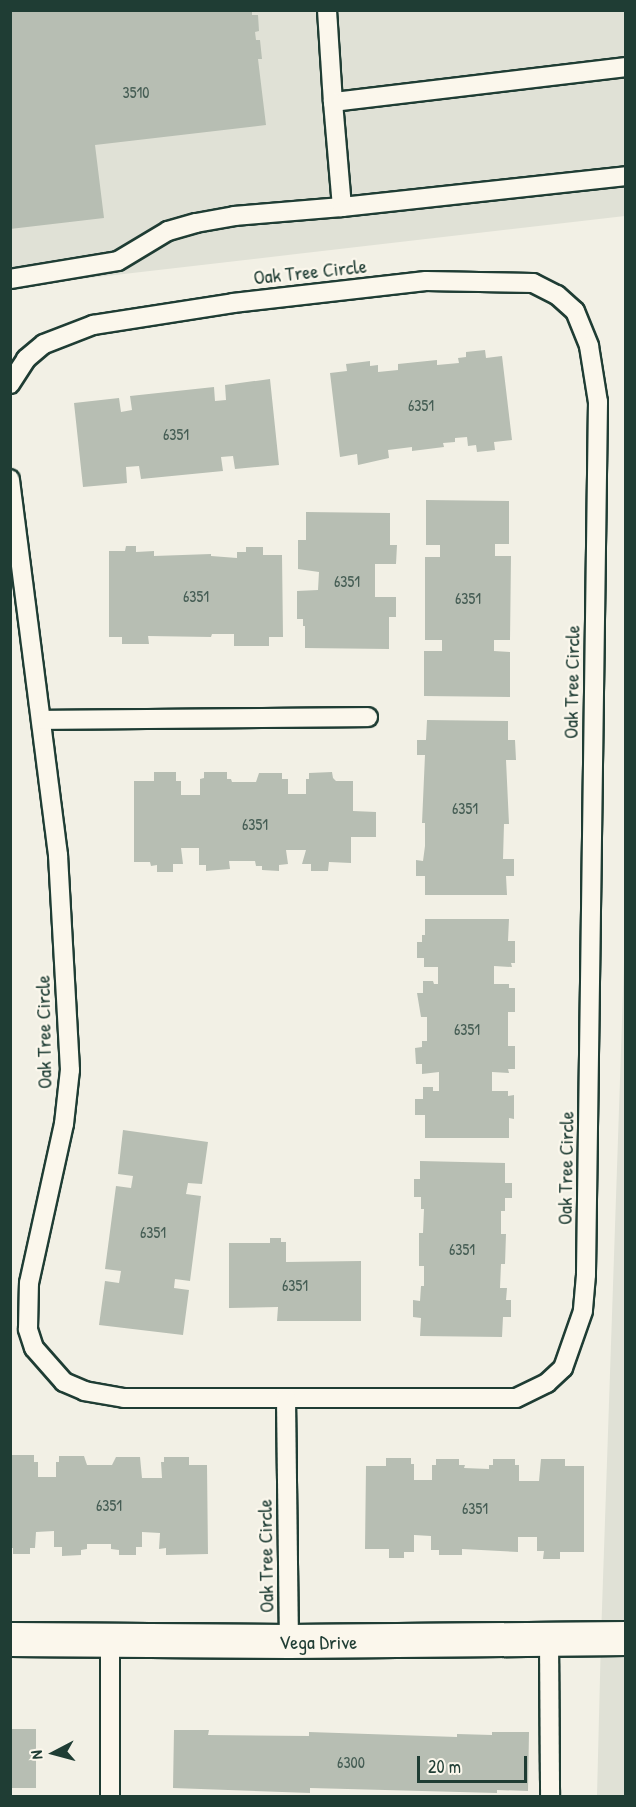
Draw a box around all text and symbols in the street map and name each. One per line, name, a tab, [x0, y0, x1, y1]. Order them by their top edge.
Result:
house number: 3510	[123, 82, 149, 102]
street label: Oak Tree Circle	[252, 253, 368, 289]
house number: 6351	[408, 395, 434, 415]
house number: 6351	[163, 424, 189, 444]
house number: 6351	[334, 571, 360, 591]
house number: 6351	[183, 586, 209, 606]
house number: 6351	[455, 588, 481, 608]
street label: Oak Tree Circle	[558, 625, 584, 739]
house number: 6351	[452, 798, 478, 818]
house number: 6351	[242, 814, 268, 834]
street label: Oak Tree Circle	[30, 975, 56, 1089]
house number: 6351	[454, 1019, 480, 1039]
street label: Oak Tree Circle	[552, 1111, 578, 1225]
house number: 6351	[140, 1222, 166, 1242]
house number: 6351	[449, 1239, 475, 1259]
house number: 6351	[282, 1275, 308, 1295]
house number: 6351	[96, 1495, 122, 1515]
house number: 6351	[462, 1498, 488, 1518]
street label: Oak Tree Circle	[252, 1499, 278, 1613]
street label: Vega Drive	[279, 1629, 357, 1653]
north arrow	[24, 1723, 84, 1783]
scale bar	[420, 1744, 530, 1782]
text: N	[25, 1750, 47, 1760]
house number: 6300	[337, 1752, 365, 1772]
text: 20 m	[428, 1754, 461, 1779]

